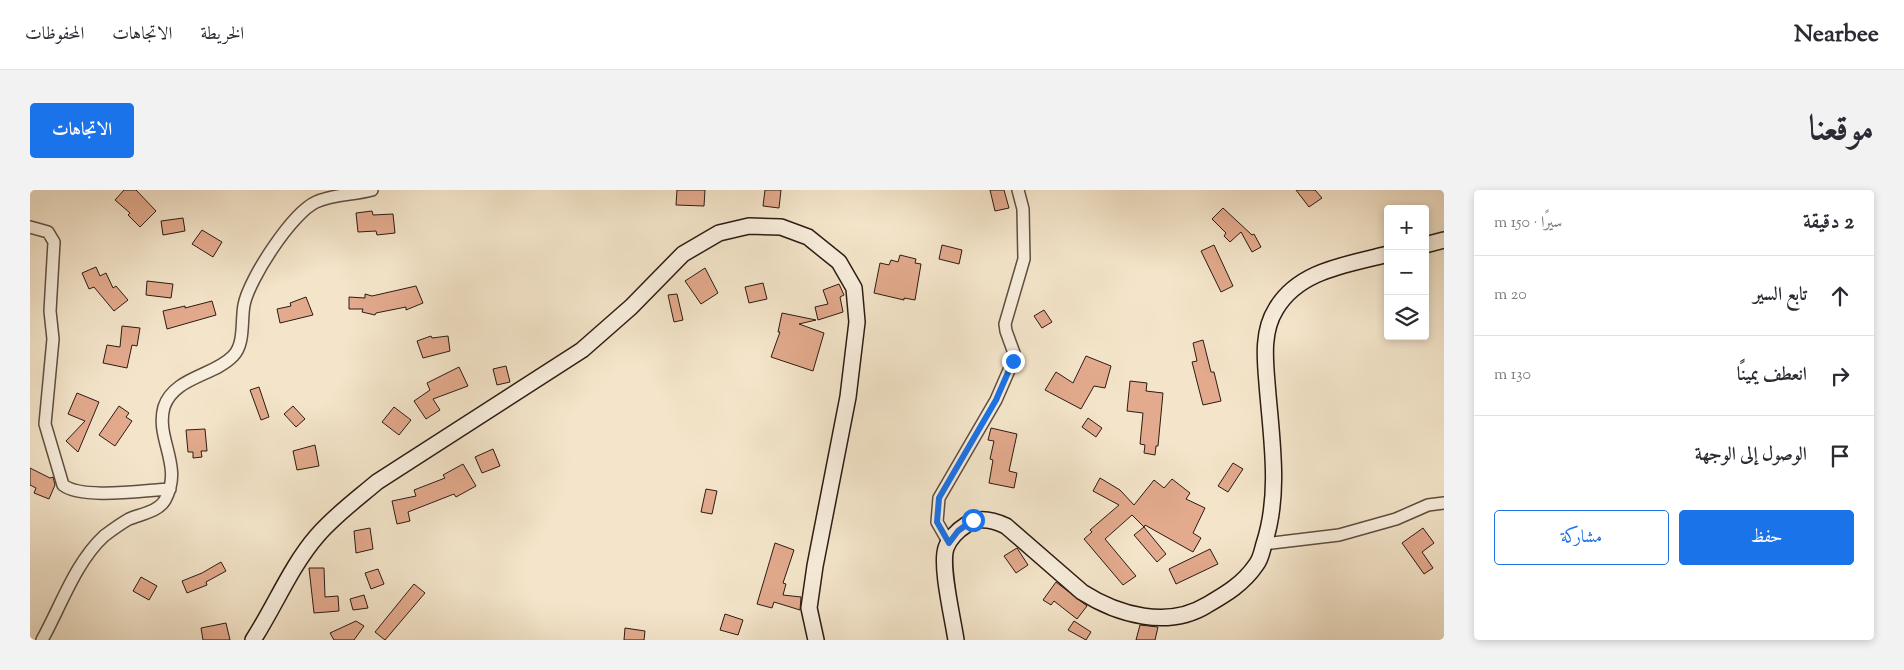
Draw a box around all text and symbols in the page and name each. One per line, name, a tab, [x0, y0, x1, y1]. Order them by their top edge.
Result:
text: Nearbee	[1794, 18, 1879, 52]
text: المحفوظات	[25, 22, 84, 48]
text: الاتجاهات	[112, 22, 172, 48]
text: الخريطة	[200, 22, 244, 48]
button: الاتجاهات	[30, 103, 134, 158]
text: موقعنا	[1809, 105, 1874, 156]
map controls	[1384, 205, 1429, 340]
button: +	[1384, 205, 1429, 250]
text: 2 دقيقة	[1803, 208, 1854, 238]
text: سيرًا · 150 m	[1494, 212, 1562, 235]
button: −	[1384, 250, 1429, 295]
text: تابع السير	[1753, 282, 1807, 309]
icon: ahead	[1826, 282, 1854, 310]
text: 20 m	[1494, 284, 1527, 307]
button: layers	[1384, 295, 1429, 340]
route end	[1002, 350, 1025, 373]
text: انعطف يمينًا	[1737, 362, 1807, 389]
icon: right	[1826, 362, 1854, 390]
text: 130 m	[1494, 364, 1531, 387]
text: الوصول إلى الوجهة	[1695, 442, 1807, 469]
icon: arrive	[1826, 442, 1854, 470]
route start	[962, 509, 985, 532]
button: مشاركة	[1494, 510, 1669, 565]
button: حفظ	[1679, 510, 1854, 565]

